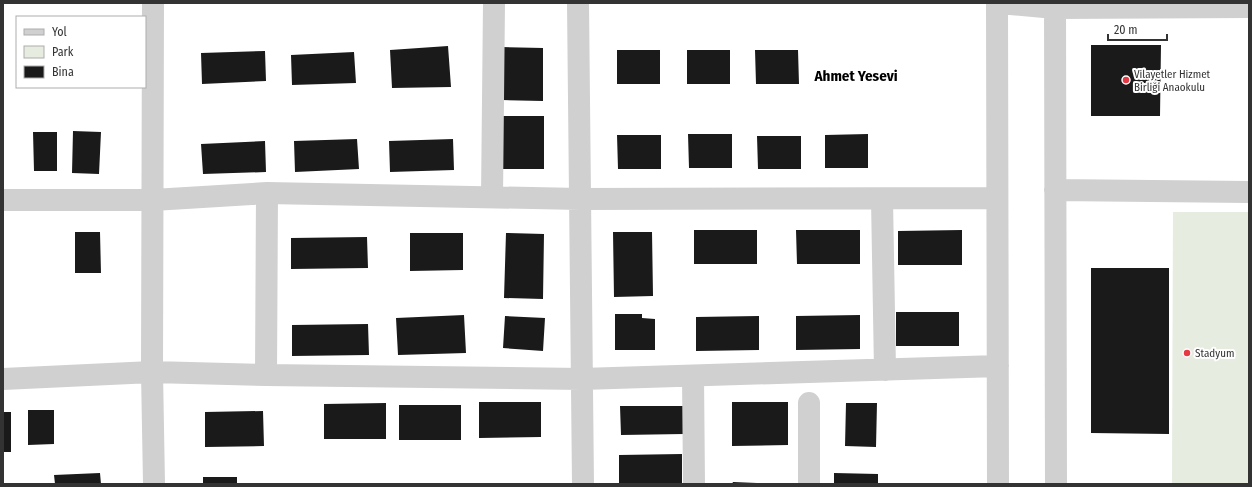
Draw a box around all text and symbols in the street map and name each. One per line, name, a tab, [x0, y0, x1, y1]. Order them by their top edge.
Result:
legend	[16, 16, 146, 88]
scale bar	[1108, 16, 1167, 42]
text: 20 m	[1114, 23, 1138, 37]
text: Yol	[52, 25, 67, 39]
text: Park	[52, 45, 74, 59]
text: Bina	[52, 65, 74, 79]
district label: Ahmet Yesevi	[813, 67, 898, 85]
place label: Vilayetler Hizmet Birliği Anaokulu	[1134, 68, 1211, 94]
marker: Vilayetler Hizmet Birliği Anaokulu	[1121, 75, 1131, 85]
place label: Stadyum	[1195, 347, 1234, 360]
marker: Stadyum	[1182, 348, 1192, 358]

